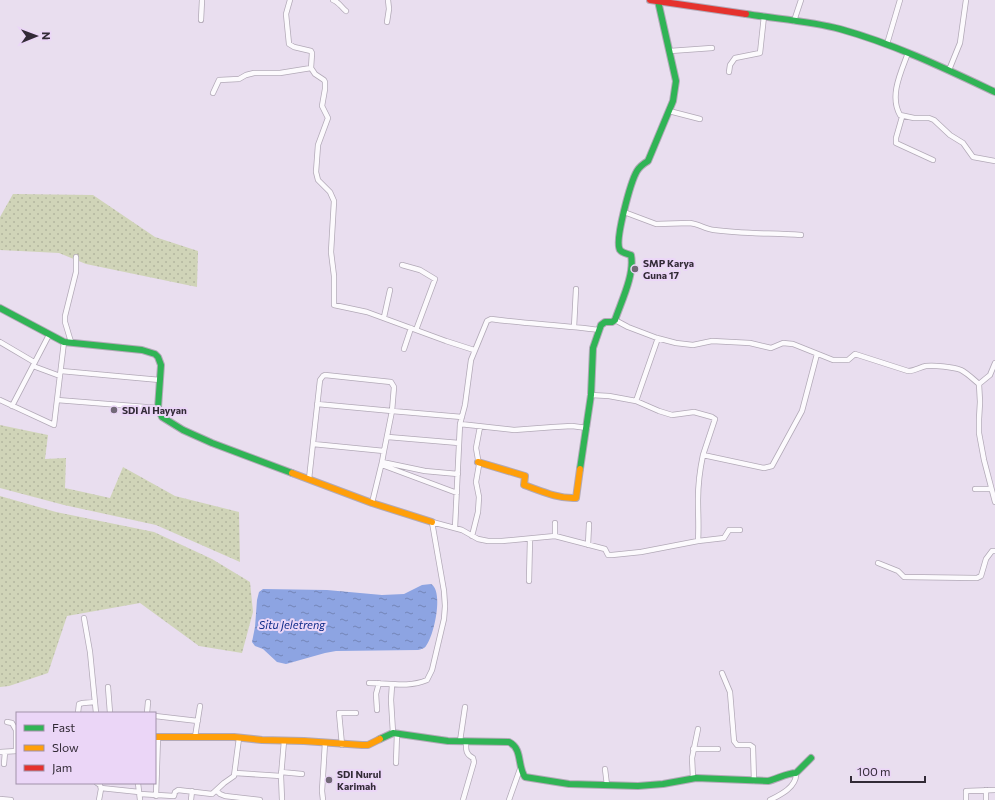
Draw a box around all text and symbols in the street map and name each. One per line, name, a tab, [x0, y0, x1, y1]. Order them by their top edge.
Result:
north arrow	[16, 16, 56, 56]
text: N	[40, 32, 53, 40]
place label: SMP Karya Guna 17	[643, 257, 694, 281]
marker: SMP Karya Guna 17	[630, 264, 640, 274]
place label: SDI Al Hayyan	[122, 404, 187, 416]
marker: SDI Al Hayyan	[109, 405, 119, 415]
water label: Situ Jeletreng	[259, 618, 326, 632]
legend	[16, 712, 156, 784]
text: Fast	[52, 720, 75, 734]
text: Slow	[52, 740, 79, 754]
scale bar	[851, 758, 925, 784]
text: Jam	[52, 760, 72, 775]
text: 100 m	[857, 764, 891, 778]
place label: SDI Nurul Karimah	[337, 768, 381, 792]
marker: SDI Nurul Karimah	[324, 775, 334, 785]

